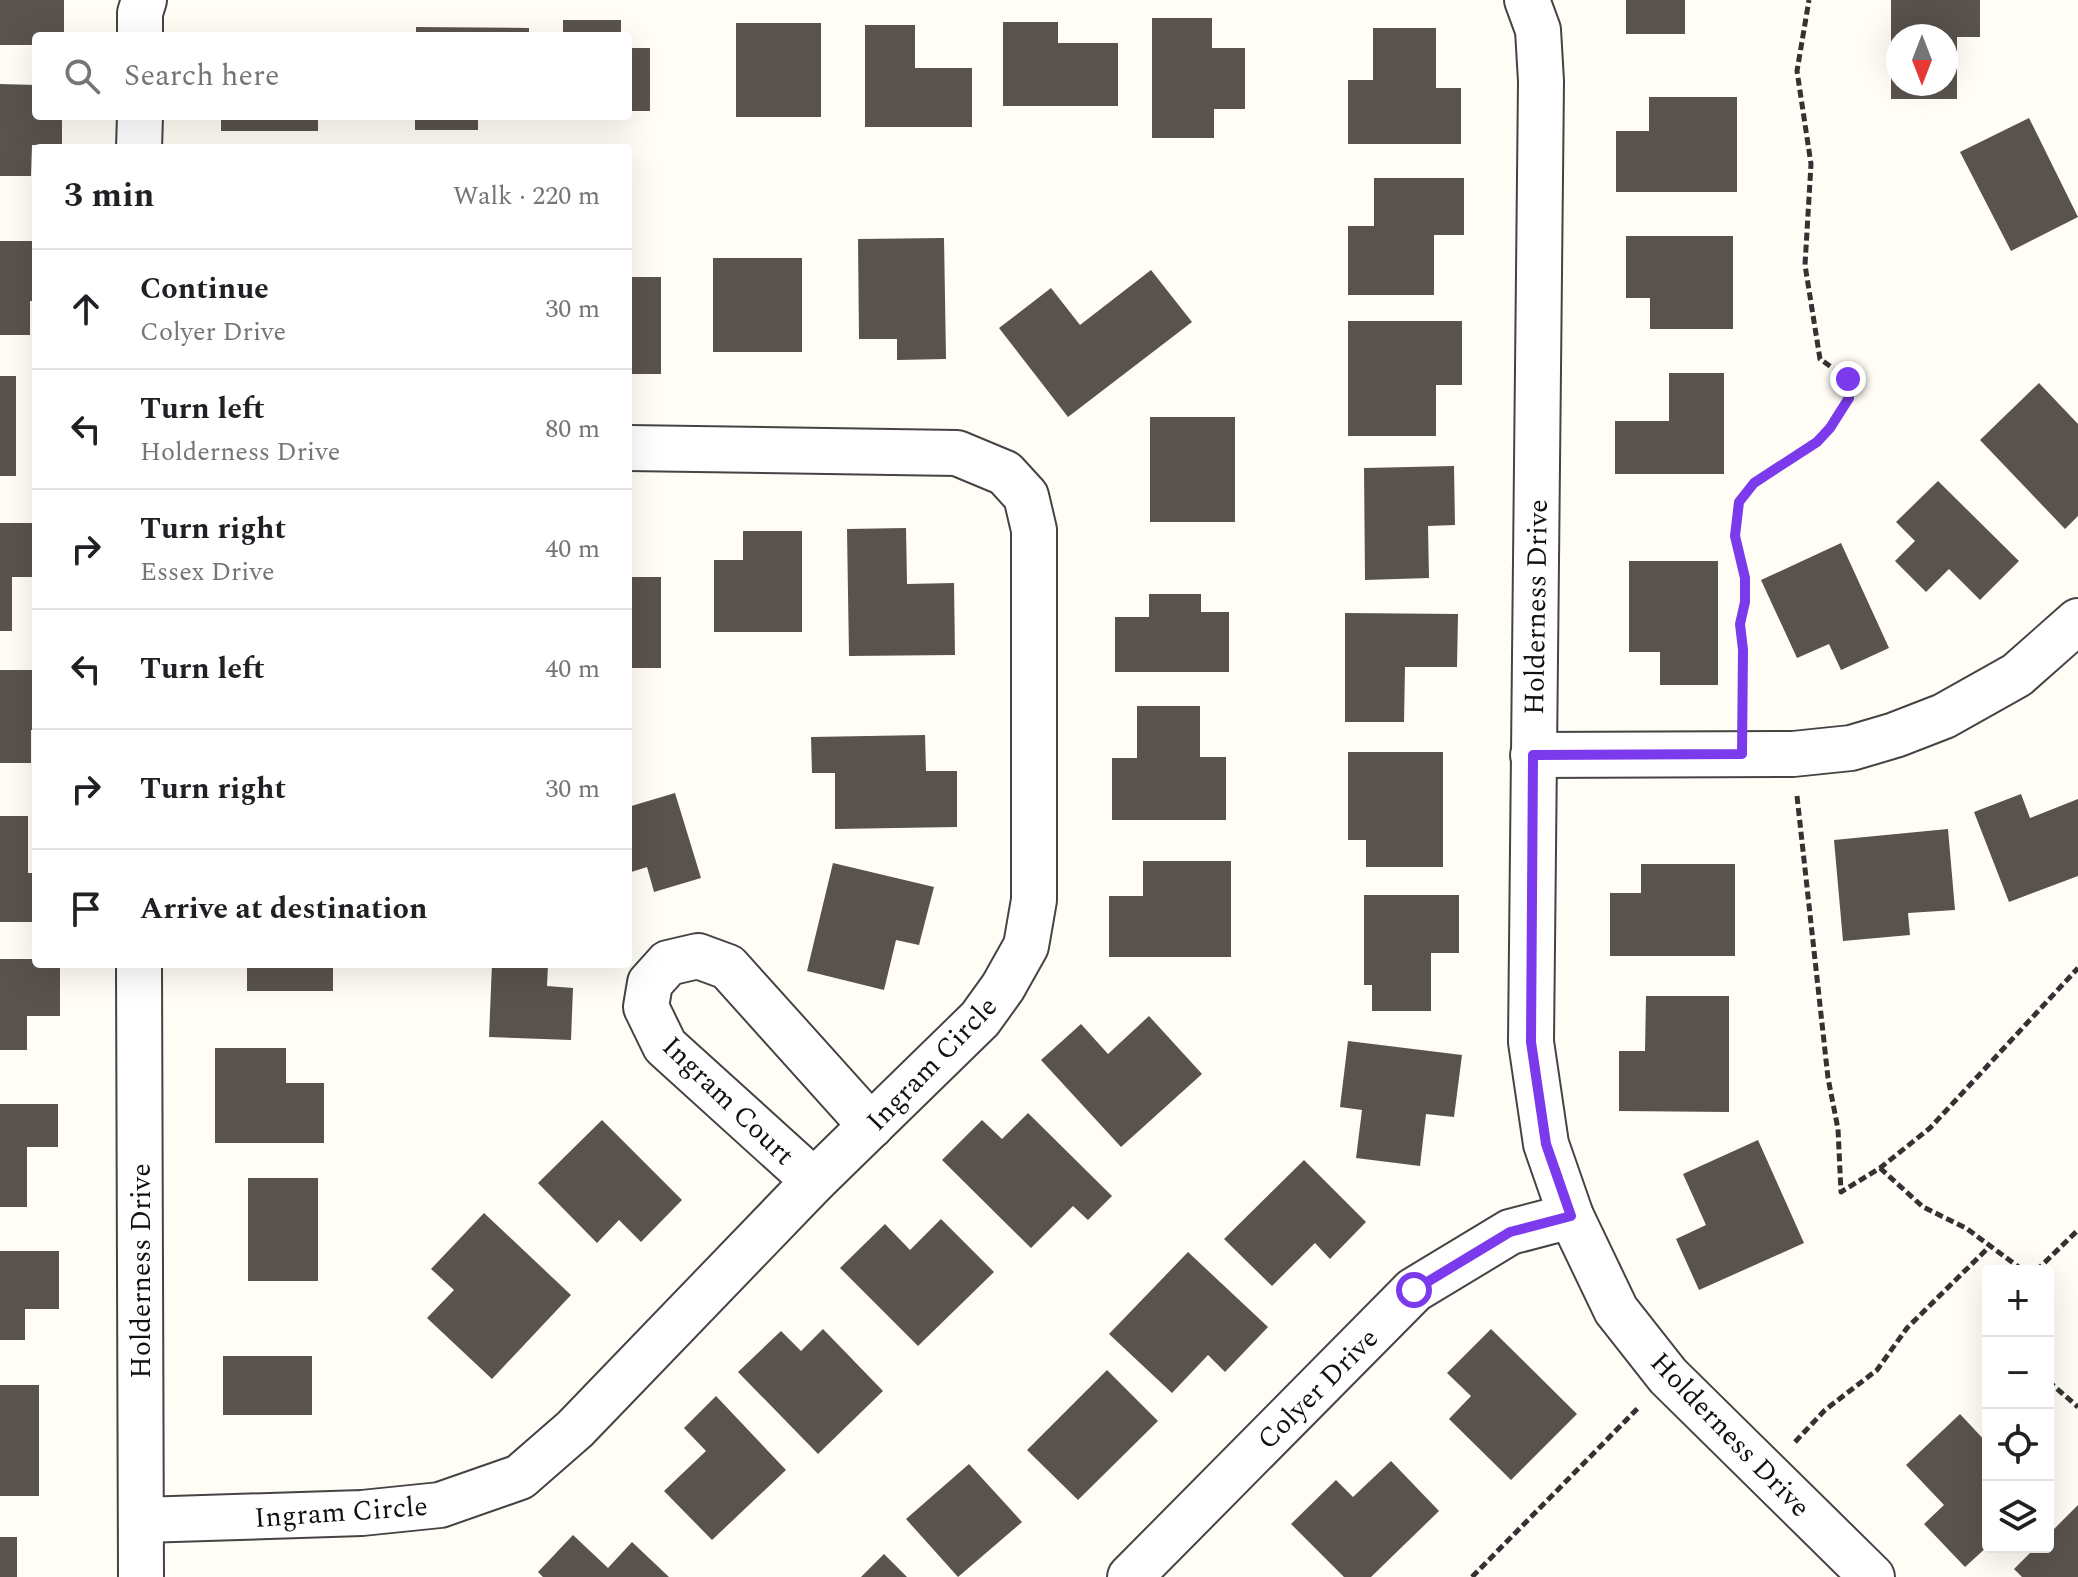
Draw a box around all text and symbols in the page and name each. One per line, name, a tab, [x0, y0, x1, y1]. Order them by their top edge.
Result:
north arrow	[1886, 24, 1958, 96]
search box	[32, 32, 632, 120]
text: Search here	[124, 53, 280, 99]
icon: search	[60, 54, 104, 98]
text: 3 min	[64, 170, 154, 222]
text: Walk · 220 m	[453, 176, 600, 216]
text: Continue	[140, 266, 269, 312]
icon: ahead	[64, 287, 108, 331]
text: 30 m	[545, 289, 600, 329]
text: Colyer Drive	[140, 312, 286, 352]
route end	[1830, 361, 1866, 397]
text: Turn left	[140, 386, 265, 432]
icon: left	[64, 407, 108, 451]
text: 80 m	[545, 409, 600, 449]
text: Holderness Drive	[140, 432, 340, 472]
street label: Holderness Drive	[1513, 499, 1560, 715]
text: Turn right	[140, 506, 286, 552]
icon: right	[64, 527, 108, 571]
text: 40 m	[545, 529, 600, 569]
text: Essex Drive	[140, 552, 275, 592]
text: Turn left	[140, 646, 265, 692]
icon: left	[64, 647, 108, 691]
text: 40 m	[545, 649, 600, 689]
text: Turn right	[140, 766, 286, 812]
icon: right	[64, 767, 108, 811]
text: 30 m	[545, 769, 600, 809]
text: Arrive at destination	[140, 886, 427, 932]
icon: arrive	[64, 887, 108, 931]
street label: Ingram Circle	[856, 987, 1008, 1141]
street label: Ingram Court	[652, 1026, 804, 1176]
street label: Holderness Drive	[120, 1163, 163, 1379]
map controls	[1982, 1265, 2054, 1553]
button: +	[1982, 1265, 2054, 1337]
route start	[1396, 1272, 1432, 1308]
street label: Colyer Drive	[1247, 1318, 1389, 1460]
button: −	[1982, 1337, 2054, 1409]
street label: Holderness Drive	[1640, 1343, 1820, 1528]
button: locate	[1982, 1409, 2054, 1481]
button: layers	[1982, 1481, 2054, 1553]
street label: Ingram Circle	[253, 1485, 429, 1540]

